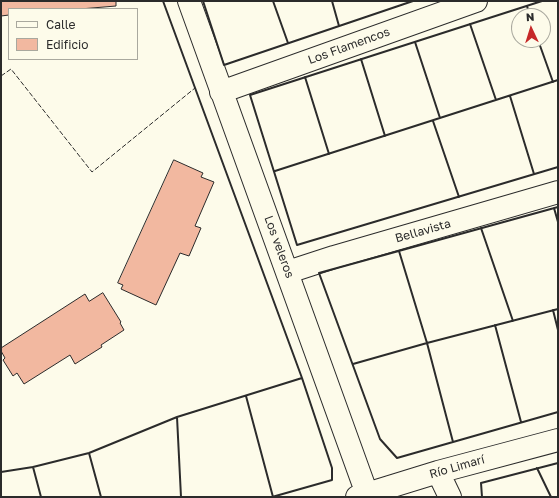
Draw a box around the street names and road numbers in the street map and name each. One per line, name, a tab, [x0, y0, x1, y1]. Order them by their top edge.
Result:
street label: Los Flamencos	[306, 25, 392, 67]
street label: Los veleros	[261, 214, 297, 280]
street label: Bellavista	[394, 216, 452, 246]
street label: Río Limarí	[428, 452, 486, 482]

